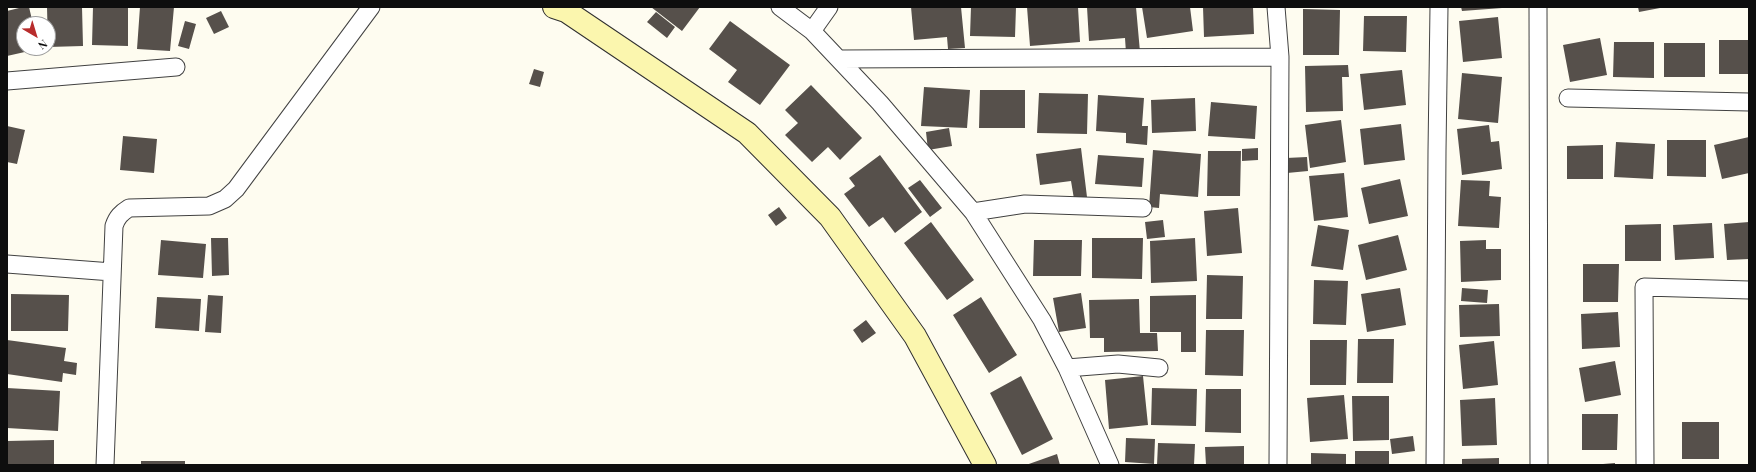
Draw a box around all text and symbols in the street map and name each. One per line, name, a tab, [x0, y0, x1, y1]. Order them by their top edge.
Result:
north arrow	[16, 16, 56, 56]
text: N	[35, 37, 51, 53]

